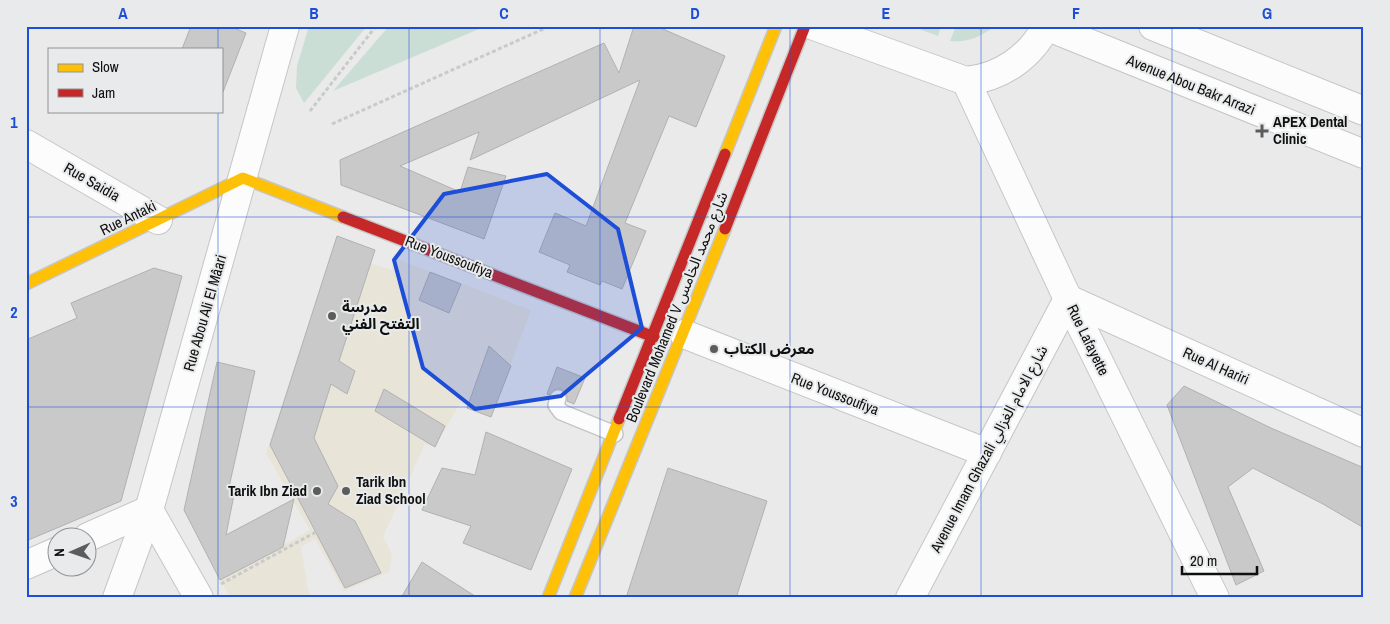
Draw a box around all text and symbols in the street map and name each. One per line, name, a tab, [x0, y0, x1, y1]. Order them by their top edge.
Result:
text: A	[118, 2, 128, 24]
text: B	[309, 2, 319, 24]
text: C	[499, 2, 509, 24]
text: D	[690, 2, 700, 24]
text: E	[882, 2, 891, 24]
text: F	[1072, 2, 1080, 24]
text: G	[1262, 2, 1272, 24]
legend	[48, 48, 222, 112]
street label: Avenue Abou Bakr Arrazi	[1123, 49, 1259, 120]
text: Slow	[92, 56, 119, 77]
text: Jam	[92, 82, 115, 103]
text: 1	[10, 111, 18, 133]
place label: APEX Dental Clinic	[1273, 111, 1348, 149]
marker: APEX Dental Clinic	[1255, 124, 1269, 138]
street label: Rue Saidia	[60, 157, 124, 206]
street label: Boulevard Mohamed V شارع محمد الخامس	[621, 188, 734, 426]
street label: Rue Antaki	[96, 195, 159, 240]
street label: Rue Youssoufiya	[402, 230, 496, 283]
street label: Rue Abou Ali El Mâari	[178, 252, 231, 374]
place label: مدرسة التفتح الفني	[342, 296, 420, 335]
text: 2	[10, 301, 18, 323]
street label: Rue Lafayette	[1062, 301, 1115, 379]
marker: مدرسة التفتح الفني	[326, 310, 338, 322]
place label: معرض الكتاب	[724, 338, 815, 359]
street label: Avenue Imam Ghazali شارع الامام الغزالي	[924, 341, 1054, 558]
street label: Rue Al Hariri	[1180, 342, 1253, 389]
marker: معرض الكتاب	[708, 343, 720, 355]
street label: Rue Youssoufiya	[788, 367, 882, 420]
place label: Tarik Ibn Ziad School	[356, 471, 426, 509]
place label: Tarik Ibn Ziad	[228, 480, 307, 501]
marker: Tarik Ibn Ziad	[311, 485, 323, 497]
marker: Tarik Ibn Ziad School	[340, 485, 352, 497]
text: 3	[10, 490, 18, 512]
north arrow	[48, 526, 98, 576]
scale bar	[1182, 544, 1258, 576]
text: N	[50, 548, 68, 557]
text: 20 m	[1190, 550, 1217, 571]

